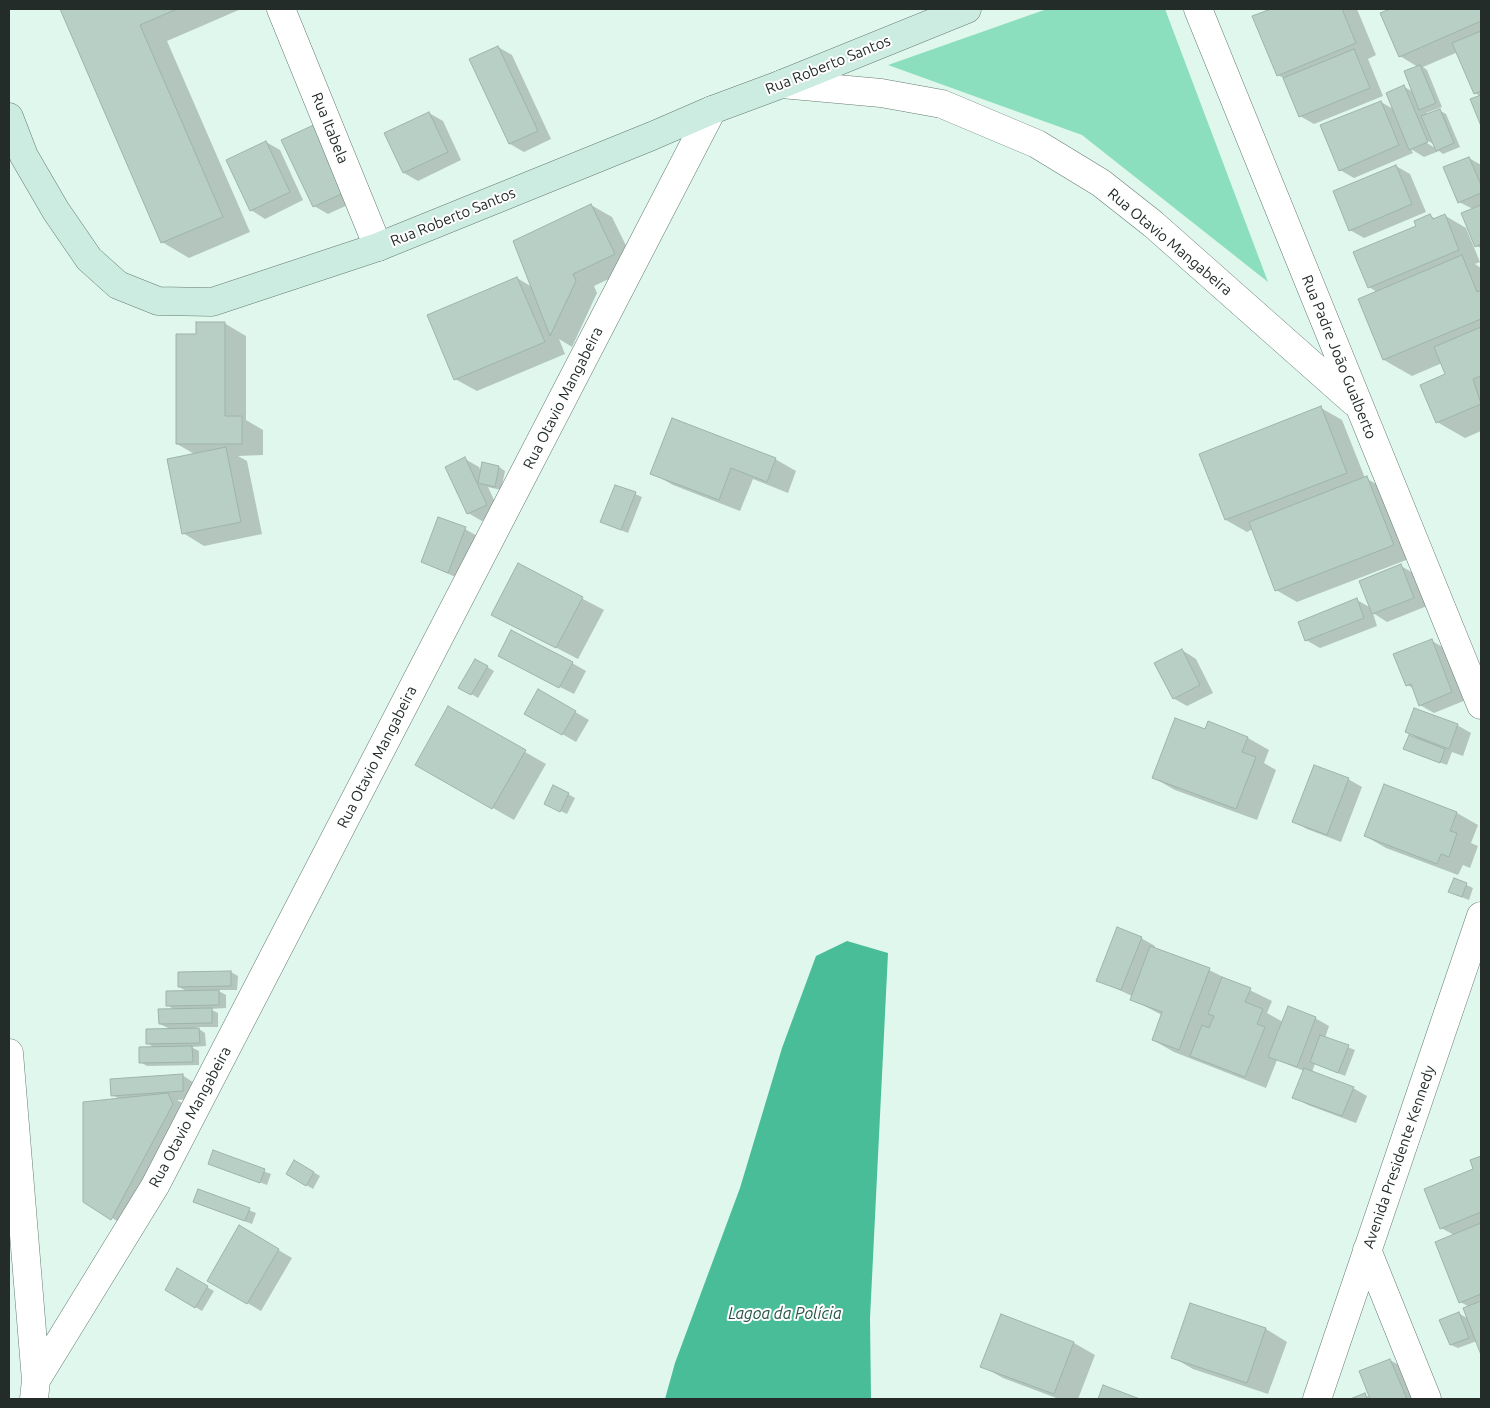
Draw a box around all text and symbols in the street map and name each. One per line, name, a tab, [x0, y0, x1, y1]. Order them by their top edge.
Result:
street label: Rua Roberto Santos	[763, 32, 893, 98]
street label: Rua Itabela	[308, 90, 352, 166]
street label: Rua Roberto Santos	[388, 184, 518, 250]
street label: Rua Otavio Mangabeira	[1104, 185, 1236, 299]
street label: Rua Padre João Gualberto	[1298, 272, 1380, 442]
street label: Rua Otavio Mangabeira	[519, 324, 607, 472]
street label: Rua Otavio Mangabeira	[333, 683, 421, 831]
street label: Rua Otavio Mangabeira	[145, 1043, 235, 1191]
street label: Avenida Presidente Kennedy	[1359, 1063, 1439, 1251]
water label: Lagoa da Polícia	[728, 1304, 842, 1324]

